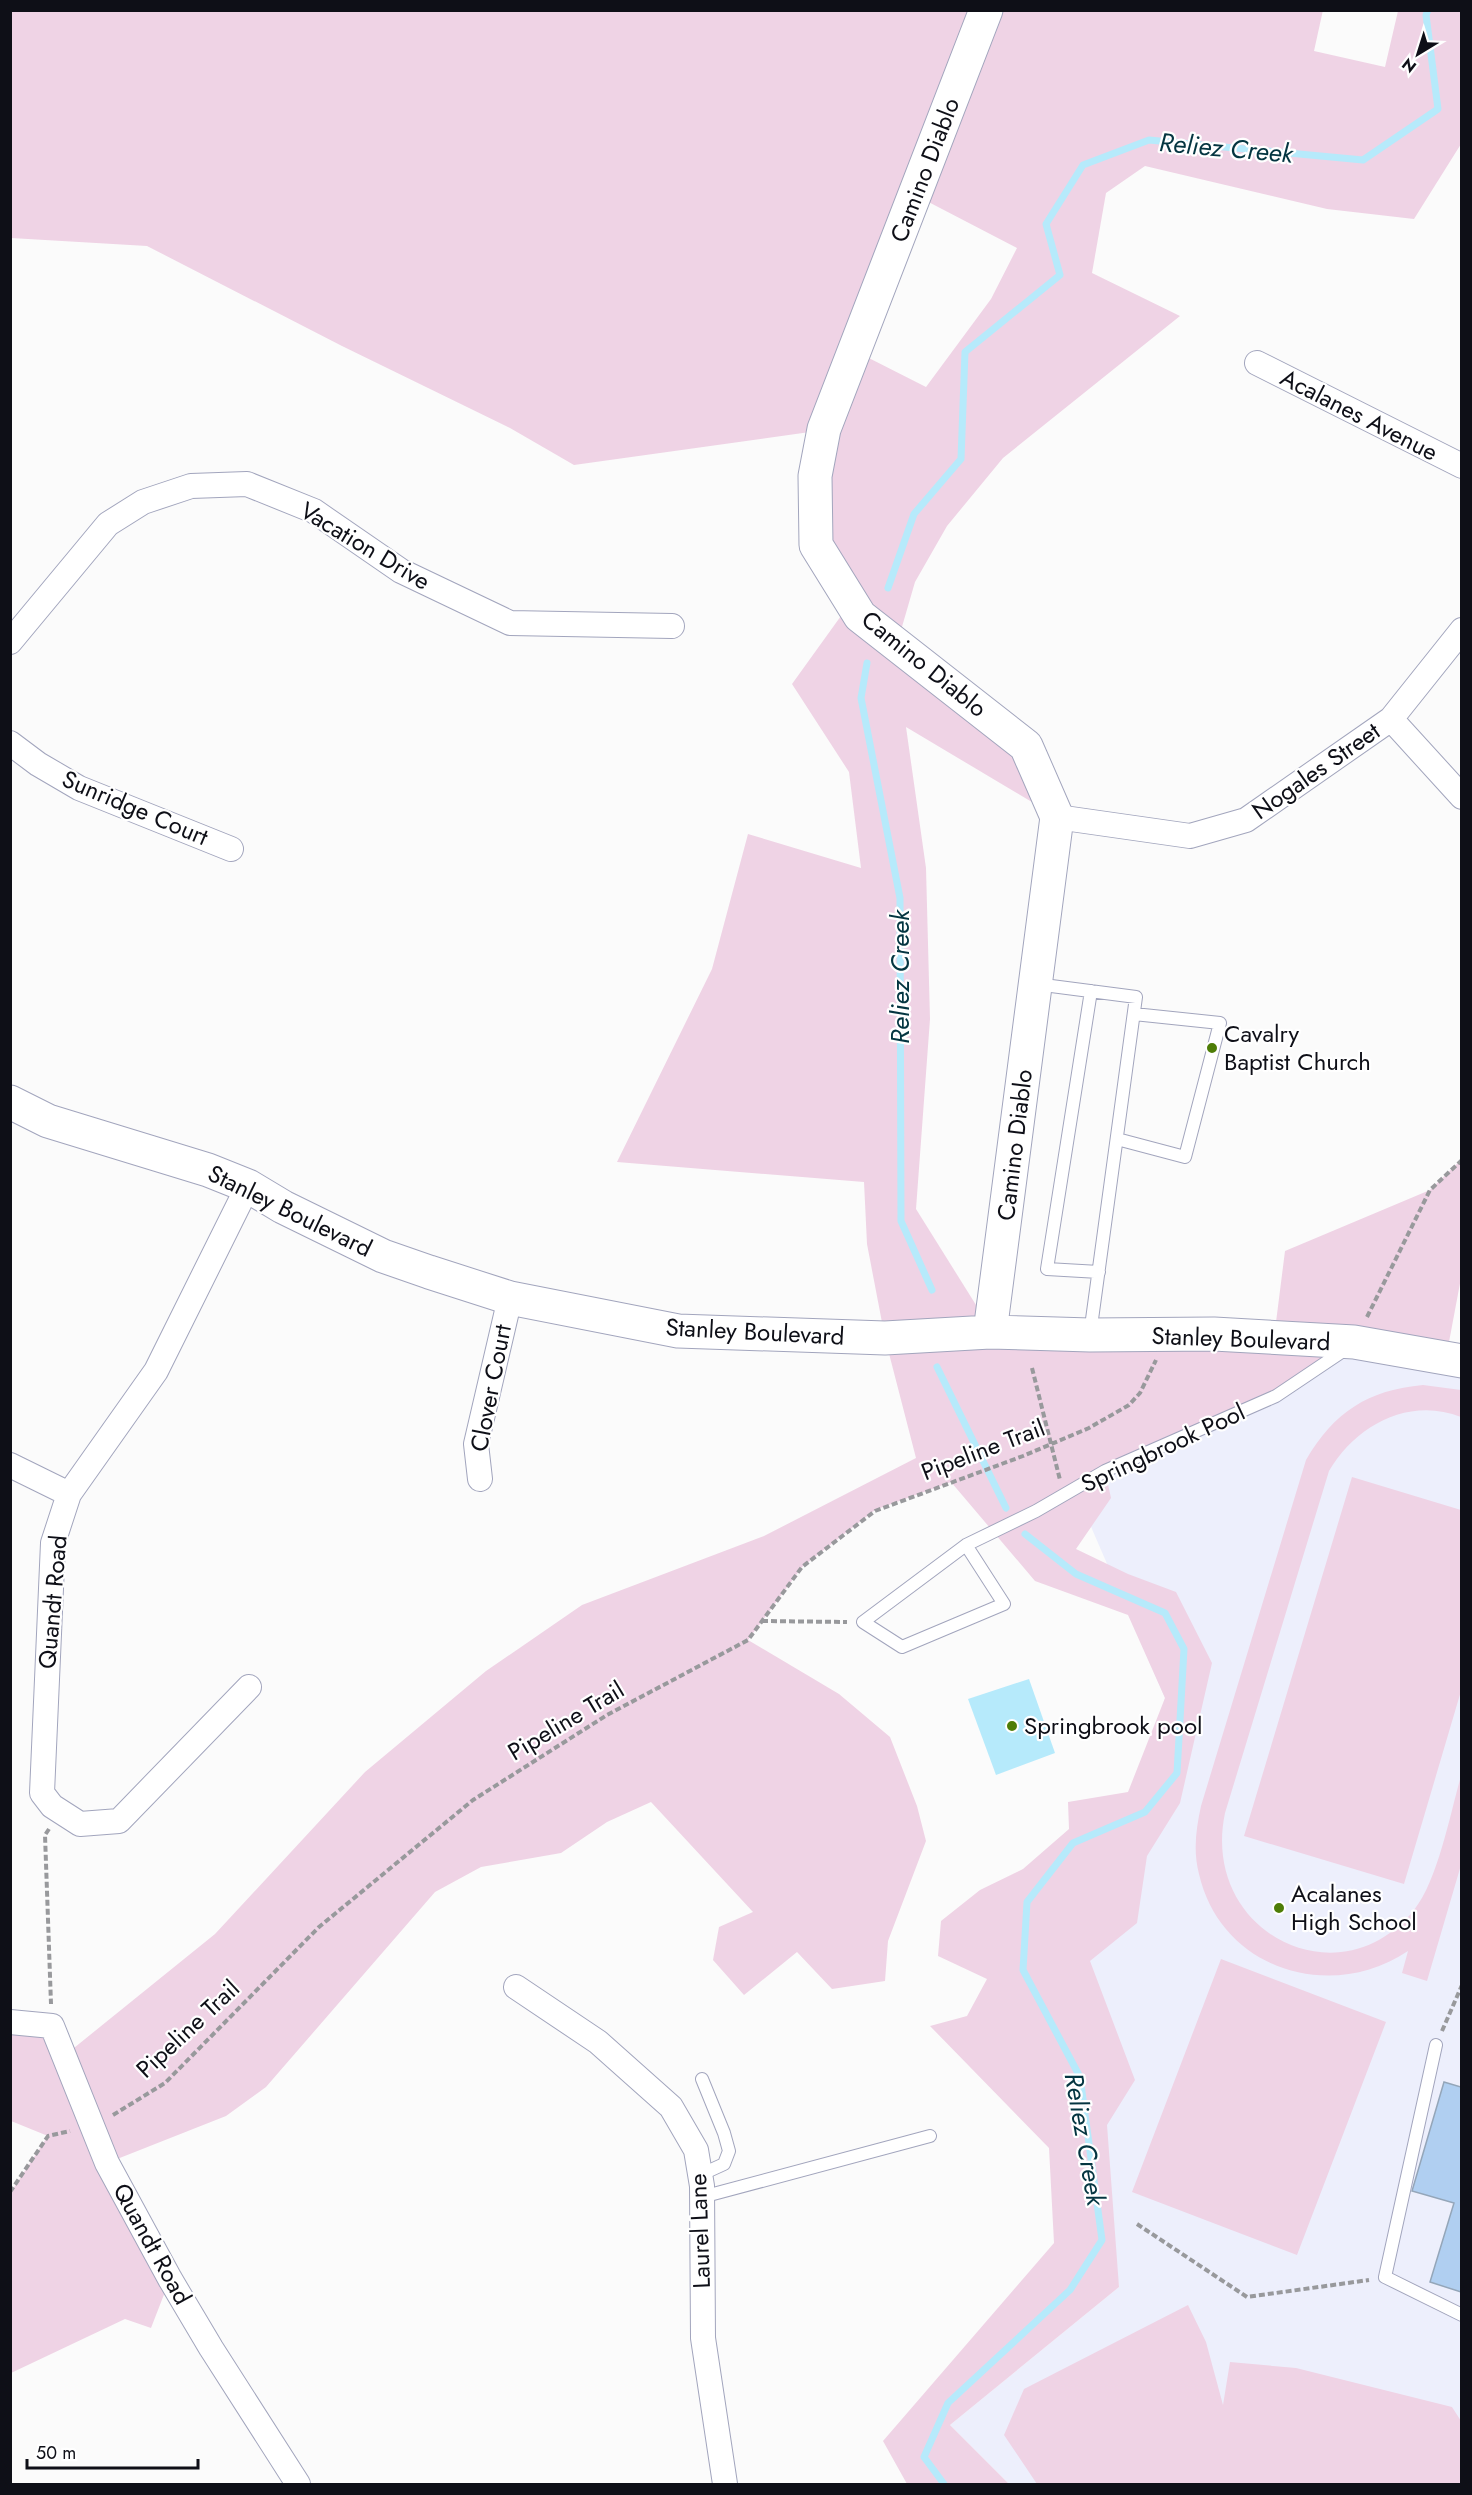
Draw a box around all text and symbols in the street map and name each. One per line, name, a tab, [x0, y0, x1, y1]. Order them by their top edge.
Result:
north arrow	[1388, 24, 1448, 84]
text: N	[1397, 52, 1421, 78]
street label: Camino Diablo	[881, 92, 968, 247]
water label: Reliez Creek	[1158, 123, 1296, 173]
street label: Acalanes Avenue	[1274, 360, 1444, 469]
street label: Vacation Drive	[294, 493, 437, 598]
street label: Camino Diablo	[854, 602, 994, 725]
street label: Nogales Street	[1245, 713, 1387, 828]
street label: Sunridge Court	[57, 761, 214, 854]
water label: Reliez Creek	[881, 908, 919, 1044]
place label: Cavalry Baptist Church	[1224, 1016, 1371, 1079]
marker: Cavalry Baptist Church	[1205, 1041, 1219, 1055]
street label: Camino Diablo	[988, 1067, 1041, 1223]
street label: Stanley Boulevard	[202, 1156, 378, 1266]
street label: Stanley Boulevard	[665, 1309, 845, 1354]
street label: Stanley Boulevard	[1151, 1318, 1331, 1359]
street label: Clover Court	[461, 1321, 520, 1454]
street label: Springbrook Pool	[1075, 1394, 1251, 1501]
street label: Pipeline Trail	[916, 1410, 1050, 1489]
street label: Quandt Road	[29, 1534, 76, 1670]
street label: Pipeline Trail	[501, 1672, 631, 1769]
place label: Springbrook pool	[1024, 1708, 1203, 1743]
marker: Springbrook pool	[1005, 1719, 1019, 1733]
place label: Acalanes High School	[1291, 1876, 1417, 1939]
marker: Acalanes High School	[1272, 1901, 1286, 1915]
street label: Pipeline Trail	[128, 1971, 247, 2086]
water label: Reliez Creek	[1055, 2070, 1116, 2210]
street label: Laurel Lane	[680, 2173, 719, 2289]
street label: Quandt Road	[105, 2177, 200, 2311]
scale bar	[27, 2432, 198, 2470]
text: 50 m	[36, 2440, 76, 2466]

